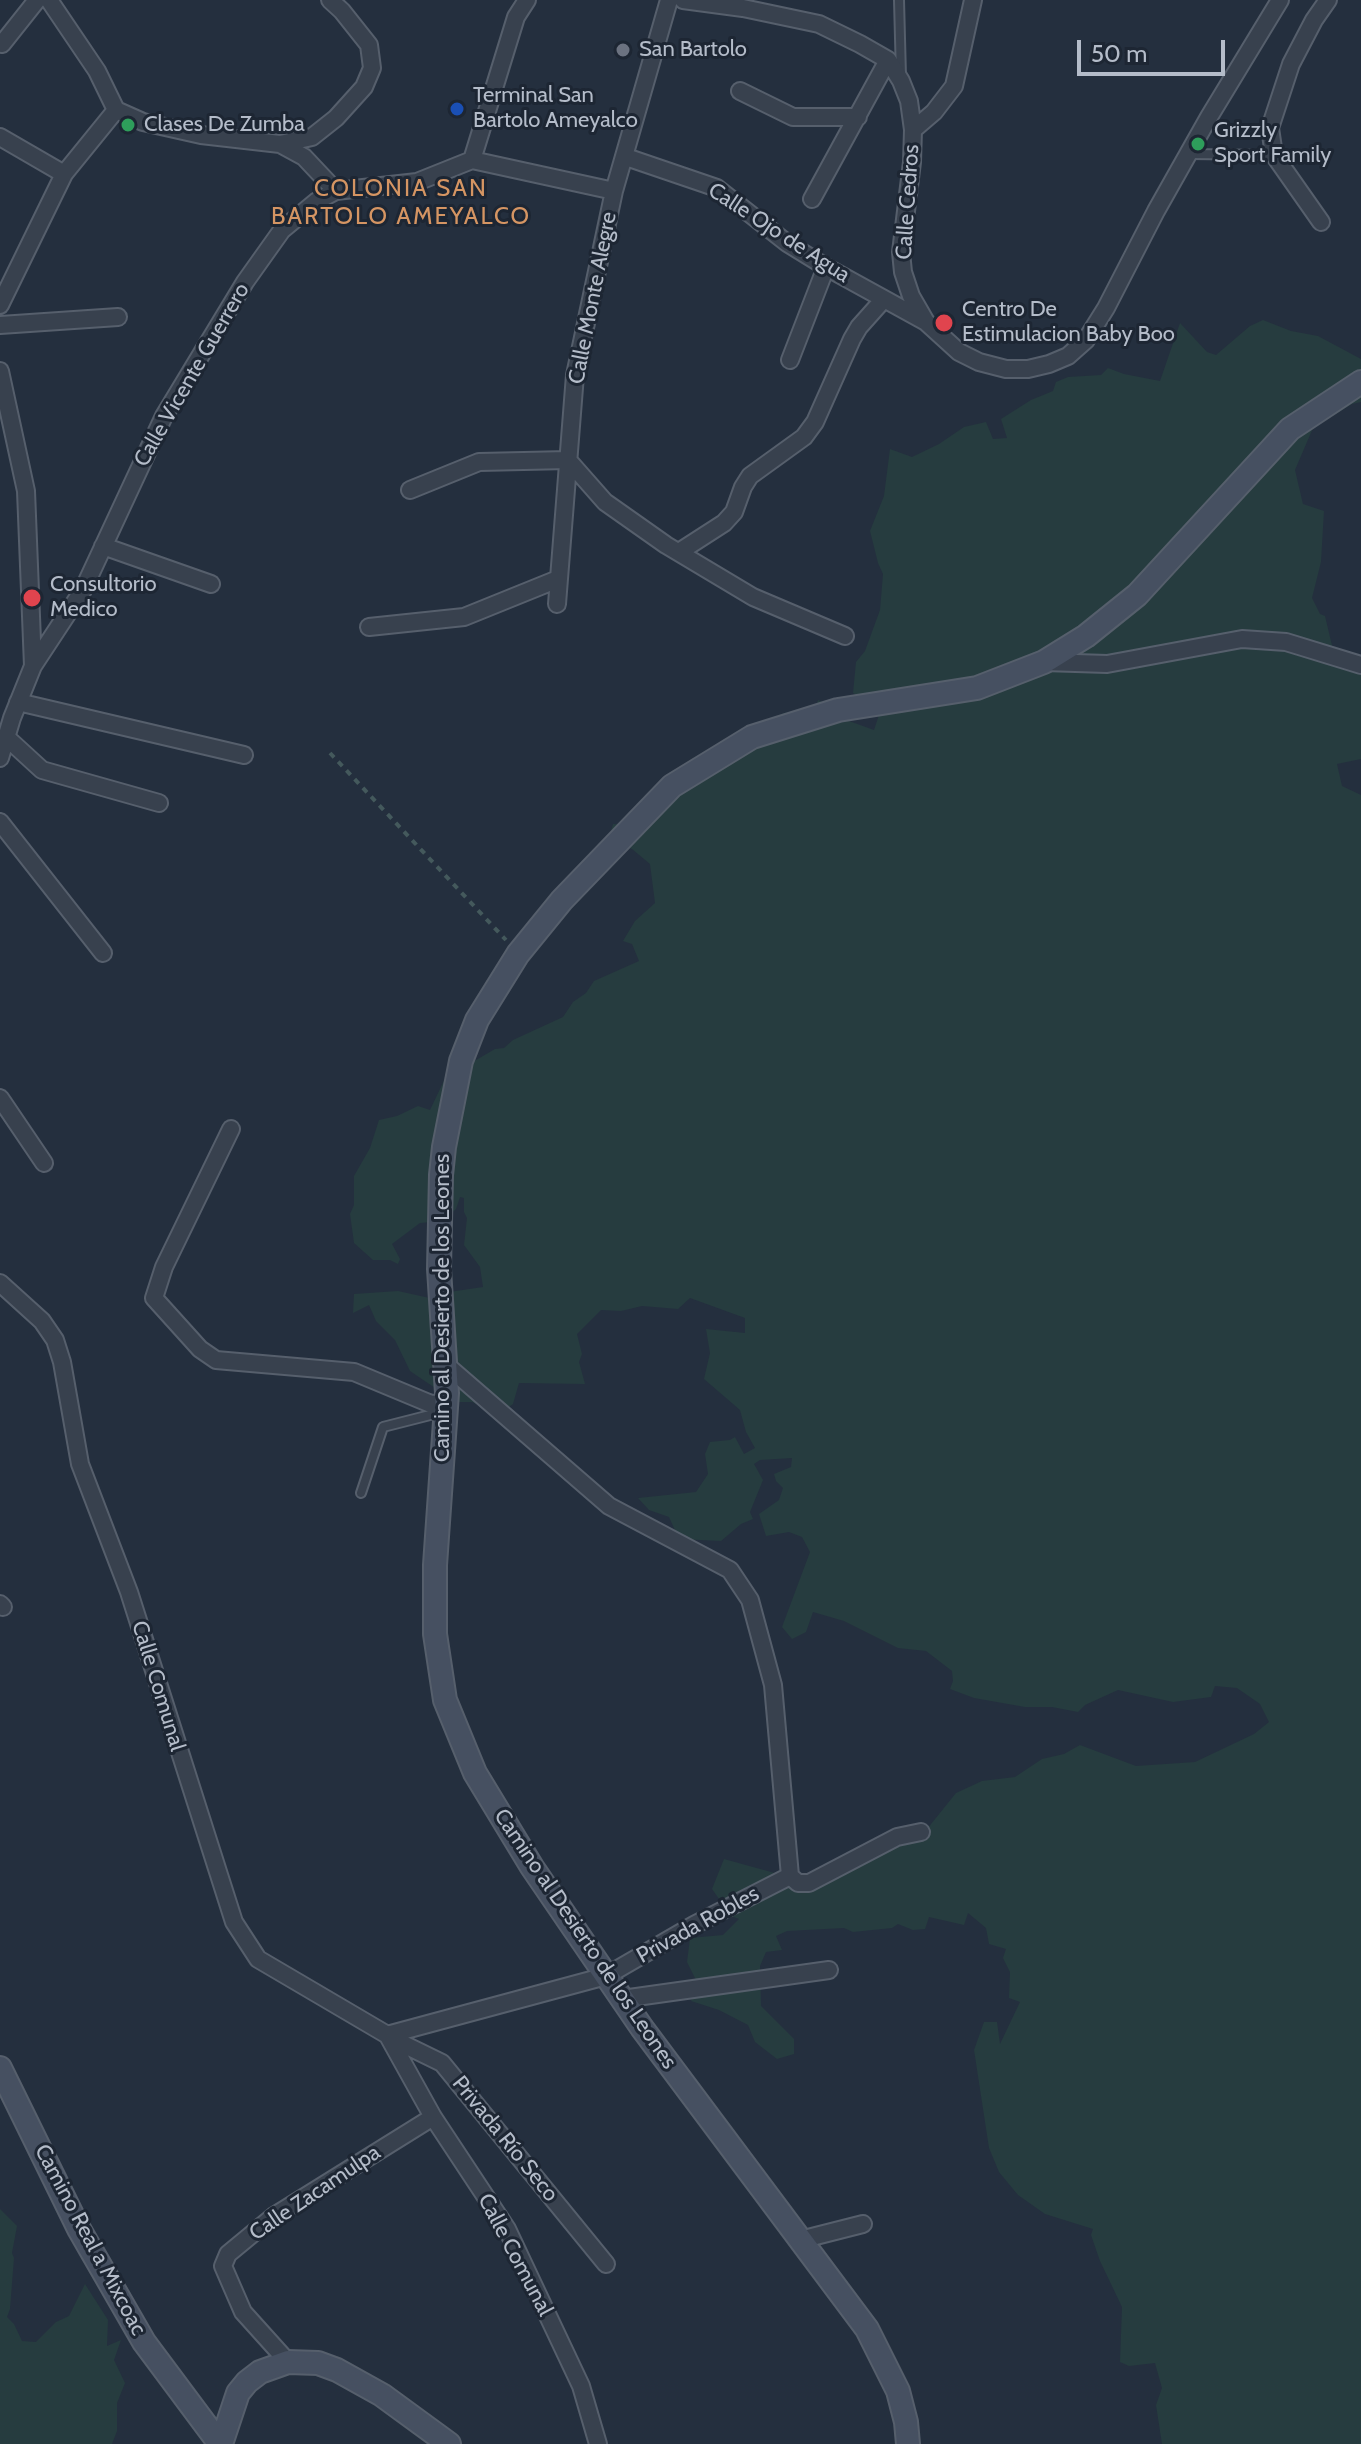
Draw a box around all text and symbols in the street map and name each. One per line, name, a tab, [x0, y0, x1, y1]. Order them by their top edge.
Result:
scale bar	[1081, 24, 1229, 74]
place label: San Bartolo	[639, 37, 747, 63]
text: 50 m	[1091, 39, 1147, 68]
marker: San Bartolo	[614, 41, 632, 59]
place label: Terminal San Bartolo Ameyalco	[473, 83, 638, 134]
marker: Terminal San Bartolo Ameyalco	[448, 100, 466, 118]
place label: Clases De Zumba	[144, 112, 305, 138]
marker: Clases De Zumba	[119, 116, 137, 134]
place label: Grizzly Sport Family	[1214, 118, 1331, 170]
marker: Grizzly Sport Family	[1189, 135, 1207, 153]
street label: Calle Cedros	[891, 144, 925, 260]
district label: COLONIA SAN BARTOLO AMEYALCO	[271, 175, 531, 231]
street label: Calle Ojo de Agua	[703, 177, 855, 289]
street label: Calle Monte Alegre	[563, 210, 623, 386]
street label: Calle Vicente Guerrero	[129, 279, 255, 471]
place label: Centro De Estimulacion Baby Boo	[962, 297, 1175, 348]
marker: Centro De Estimulacion Baby Boo	[933, 312, 955, 334]
place label: Consultorio Medico	[50, 572, 157, 624]
marker: Consultorio Medico	[21, 587, 43, 609]
street label: Camino al Desierto de los Leones	[430, 1154, 456, 1462]
street label: Calle Comunal	[126, 1618, 190, 1754]
street label: Camino al Desierto de los Leones	[488, 1804, 682, 2074]
street label: Privada Robles	[632, 1881, 764, 1969]
street label: Privada Río Seco	[446, 2071, 564, 2207]
street label: Calle Zacamulpa	[244, 2139, 386, 2247]
street label: Camino Real a Mixcoac	[28, 2140, 152, 2340]
street label: Calle Comunal	[472, 2189, 558, 2321]

